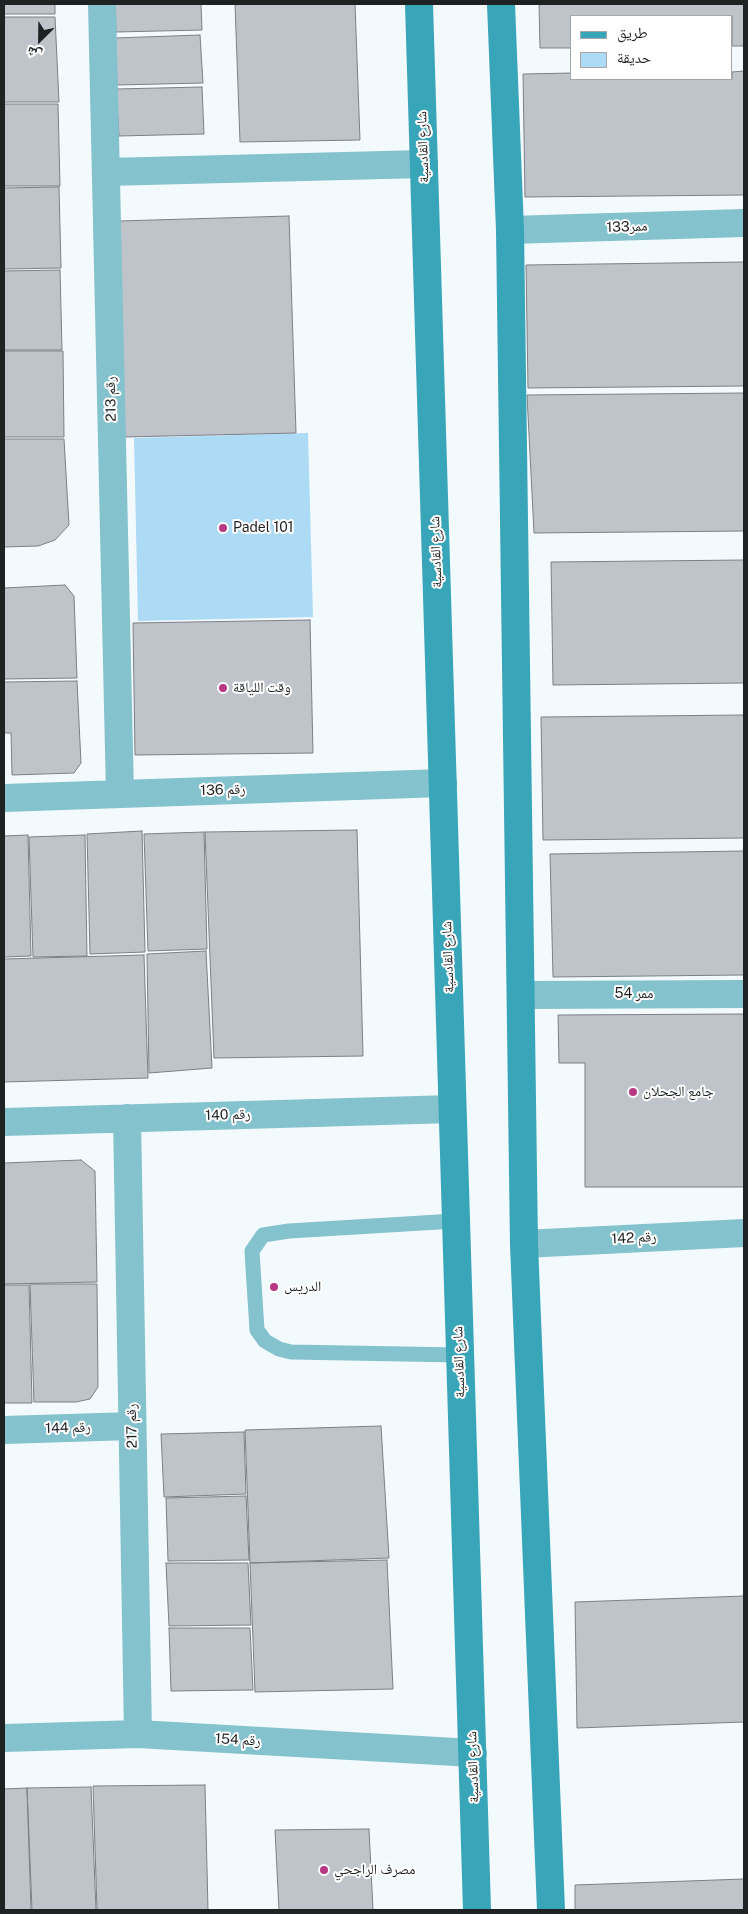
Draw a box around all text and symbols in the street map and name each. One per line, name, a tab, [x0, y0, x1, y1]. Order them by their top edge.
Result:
north arrow	[15, 15, 65, 65]
legend	[570, 15, 733, 80]
text: طريق	[617, 24, 648, 41]
text: ش	[24, 44, 44, 64]
text: حديقة	[617, 49, 651, 66]
street label: شارع القادسية	[413, 111, 433, 183]
street label: ممر133	[606, 218, 648, 236]
street label: رقم 213	[102, 376, 120, 422]
street label: شارع القادسية	[426, 516, 446, 588]
place label: Padel 101	[233, 520, 293, 536]
marker: Padel 101	[217, 522, 229, 534]
place label: وقت اللياقة	[233, 680, 291, 696]
marker: وقت اللياقة	[217, 682, 229, 694]
street label: رقم 136	[200, 781, 246, 799]
street label: شارع القادسية	[438, 921, 458, 993]
street label: ممر 54	[615, 986, 653, 1002]
place label: جامع الجحلان	[643, 1084, 714, 1100]
marker: جامع الجحلان	[627, 1086, 639, 1098]
street label: رقم 140	[205, 1106, 251, 1124]
street label: رقم 142	[611, 1228, 657, 1248]
place label: الدريس	[284, 1279, 321, 1295]
marker: الدريس	[268, 1281, 280, 1293]
street label: شارع القادسية	[449, 1326, 469, 1398]
street label: رقم 217	[123, 1404, 141, 1448]
street label: رقم 144	[45, 1419, 91, 1437]
street label: رقم 154	[215, 1730, 261, 1750]
street label: شارع القادسية	[463, 1731, 483, 1803]
place label: مصرف الراجحي	[334, 1862, 415, 1878]
marker: مصرف الراجحي	[318, 1864, 330, 1876]

